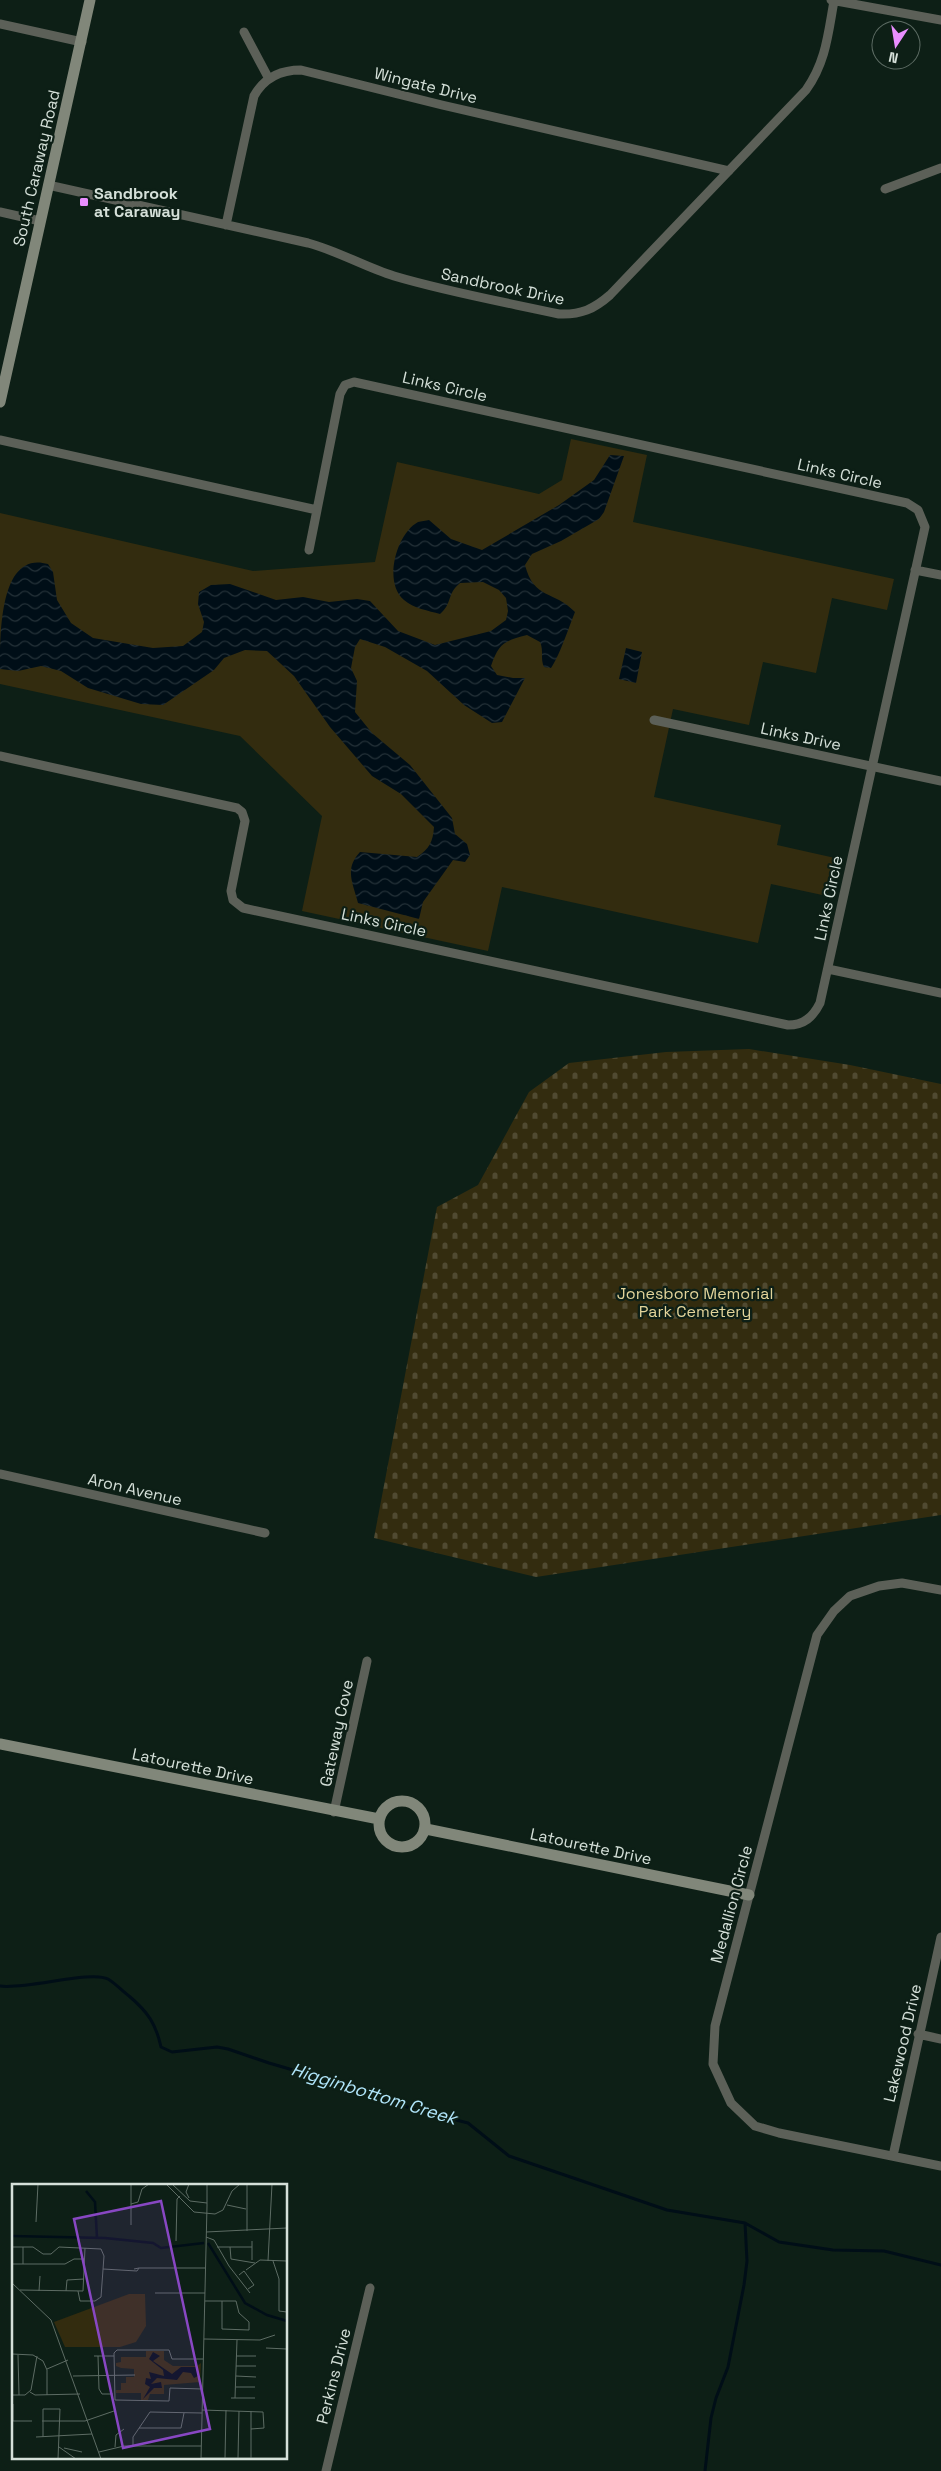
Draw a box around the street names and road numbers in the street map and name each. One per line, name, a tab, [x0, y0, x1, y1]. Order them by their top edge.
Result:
street label: Wingate Drive	[372, 63, 480, 108]
street label: South Caraway Road	[8, 88, 65, 248]
street label: Sandbrook Drive	[439, 263, 567, 310]
street label: Links Circle	[400, 367, 489, 406]
street label: Links Circle	[795, 454, 884, 493]
street label: Links Drive	[759, 718, 843, 755]
street label: Links Circle	[809, 854, 848, 943]
street label: Links Circle	[339, 903, 428, 942]
street label: Aron Avenue	[86, 1468, 184, 1511]
street label: Gateway Cove	[315, 1678, 358, 1789]
street label: Latourette Drive	[130, 1743, 256, 1790]
street label: Latourette Drive	[528, 1823, 654, 1870]
street label: Medallion Circle	[706, 1843, 757, 1965]
street label: Lakewood Drive	[879, 1982, 926, 2104]
street label: Perkins Drive	[311, 2326, 356, 2426]

